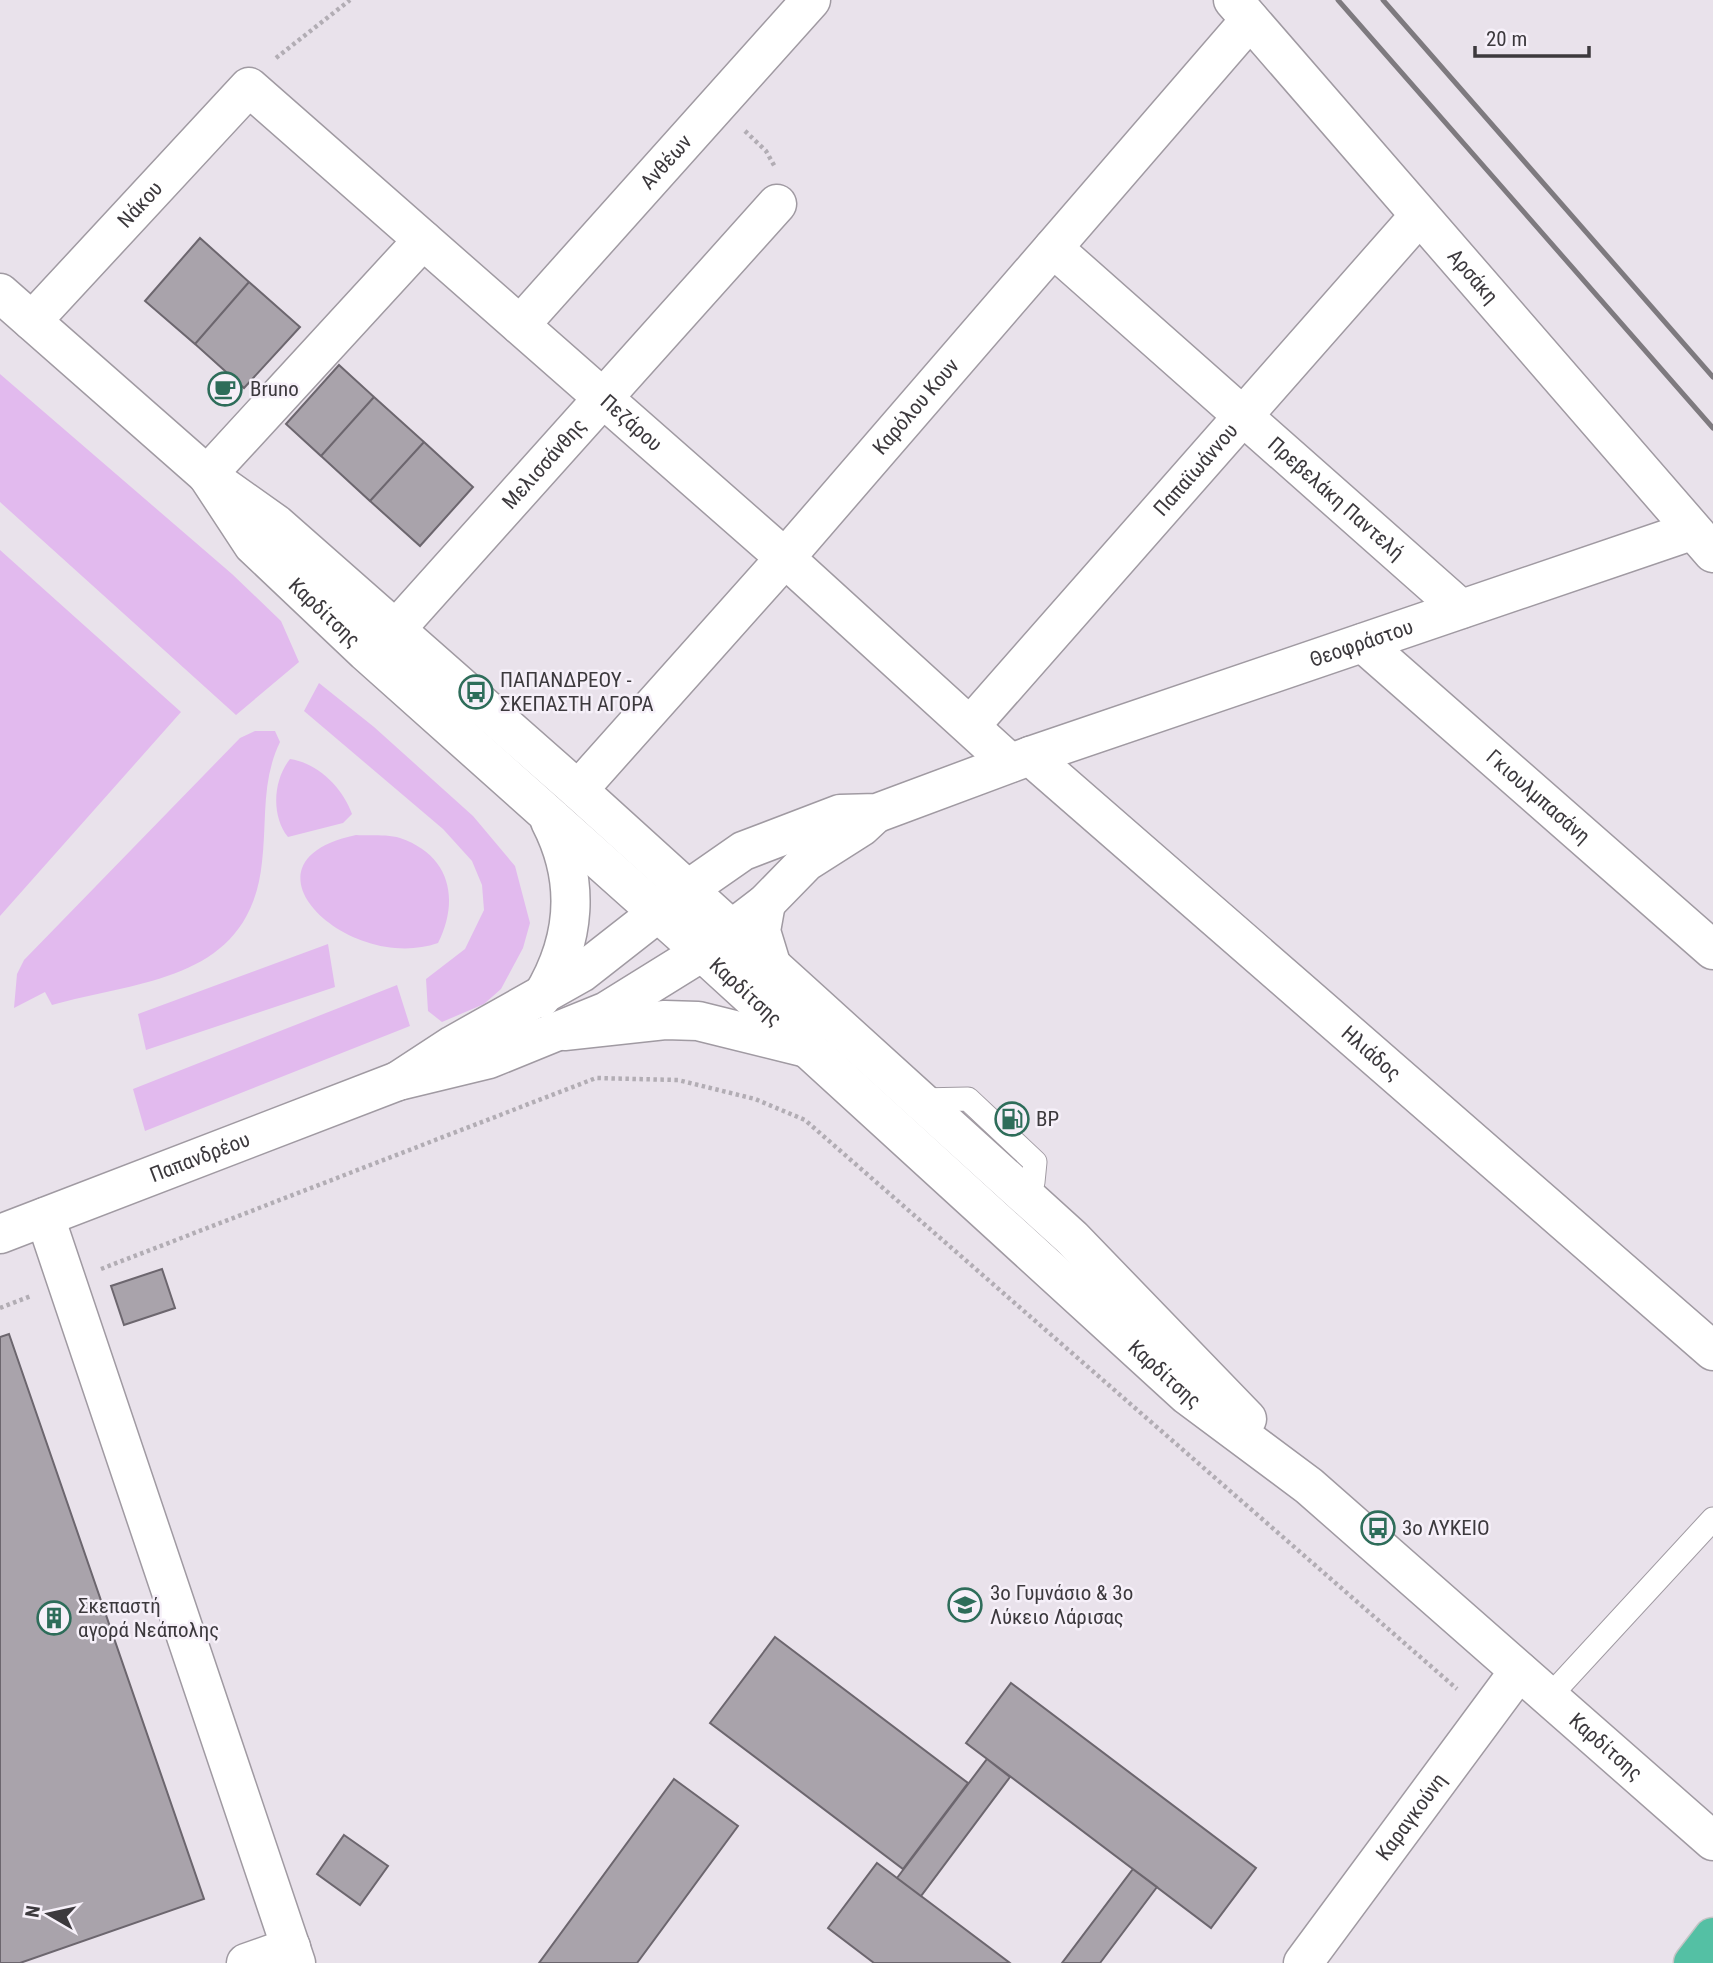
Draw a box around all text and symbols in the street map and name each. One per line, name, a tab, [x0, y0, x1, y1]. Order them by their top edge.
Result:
scale bar	[1475, 14, 1589, 58]
text: 20 m	[1486, 27, 1527, 51]
street label: Ανθέων	[636, 130, 697, 194]
street label: Νάκου	[113, 176, 167, 233]
street label: Αρσάκη	[1443, 244, 1503, 309]
street label: Καρόλου Κουν	[868, 354, 964, 460]
cafe icon: Bruno	[206, 370, 244, 408]
place label: Bruno	[250, 377, 299, 401]
street label: Πεζάρου	[596, 390, 667, 456]
street label: Μελισσάνθης	[497, 413, 591, 514]
street label: Παπαϊωάννου	[1149, 419, 1243, 521]
street label: Πρεβελάκη Παντελή	[1263, 432, 1409, 565]
street label: Καρδίτσης	[284, 573, 365, 652]
street label: Θεοφράστου	[1307, 615, 1416, 672]
place label: ΠΑΠΑΝΔΡΕΟΥ - ΣΚΕΠΑΣΤΗ ΑΓΟΡΑ	[500, 668, 654, 716]
bus stop icon: ΠΑΠΑΝΔΡΕΟΥ - ΣΚΕΠΑΣΤΗ ΑΓΟΡΑ	[457, 673, 495, 711]
street label: Γκιουλμπασάνη	[1481, 745, 1595, 849]
street label: Καρδίτσης	[705, 953, 787, 1031]
street label: Ηλιάδος	[1337, 1021, 1406, 1085]
fuel station icon: BP	[993, 1100, 1031, 1138]
place label: BP	[1036, 1107, 1059, 1131]
street label: Παπανδρέου	[146, 1127, 253, 1187]
street label: Καρδίτσης	[1123, 1335, 1205, 1413]
bus stop icon: 3ο ΛΥΚΕΙΟ	[1359, 1509, 1397, 1547]
place label: 3ο ΛΥΚΕΙΟ	[1402, 1516, 1490, 1540]
place label: 3ο Γυμνάσιο & 3ο Λύκειο Λάρισας	[990, 1581, 1133, 1629]
school or university icon: 3ο Γυμνάσιο & 3ο Λύκειο Λάρισας	[946, 1586, 984, 1624]
place label: Σκεπαστή αγορά Νεάπολης	[78, 1594, 219, 1642]
building icon: Σκεπαστή αγορά Νεάπολης	[35, 1599, 73, 1637]
street label: Καρδίτσης	[1564, 1708, 1647, 1785]
street label: Καραγκούνη	[1371, 1768, 1451, 1865]
north arrow	[14, 1879, 84, 1949]
text: N	[20, 1904, 45, 1919]

